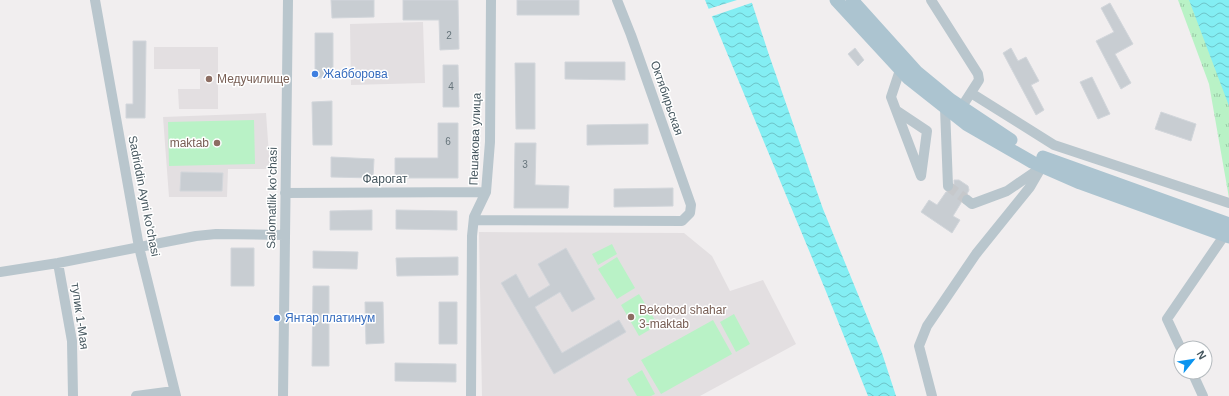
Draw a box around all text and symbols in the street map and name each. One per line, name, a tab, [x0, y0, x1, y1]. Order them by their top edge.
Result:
house number: 2	[446, 30, 452, 41]
street label: Октябирьская	[648, 59, 686, 137]
place label: Жабборова	[323, 67, 388, 81]
marker: Жабборова	[310, 69, 320, 79]
place label: Медучилище	[217, 72, 290, 86]
marker: Медучилище	[204, 74, 214, 84]
house number: 4	[448, 81, 454, 92]
street label: Пешакова улица	[466, 92, 484, 186]
street label: Sadriddin Ayni ko'chasi	[125, 134, 163, 258]
place label: maktab	[170, 136, 209, 150]
house number: 6	[445, 136, 451, 147]
marker: maktab	[212, 138, 222, 148]
street label: Salomatlik ko‘chasi	[264, 147, 280, 249]
house number: 3	[522, 159, 528, 170]
street label: Фарогат	[362, 172, 408, 186]
street label: тупик 1-Мая	[68, 282, 92, 350]
place label: Bekobod shahar 3-maktab	[639, 303, 726, 331]
place label: Янтар платинум	[285, 311, 375, 325]
marker: Bekobod shahar 3-maktab	[626, 312, 636, 322]
marker: Янтар платинум	[272, 313, 282, 323]
north arrow	[1173, 340, 1213, 380]
text: N	[1194, 349, 1209, 361]

